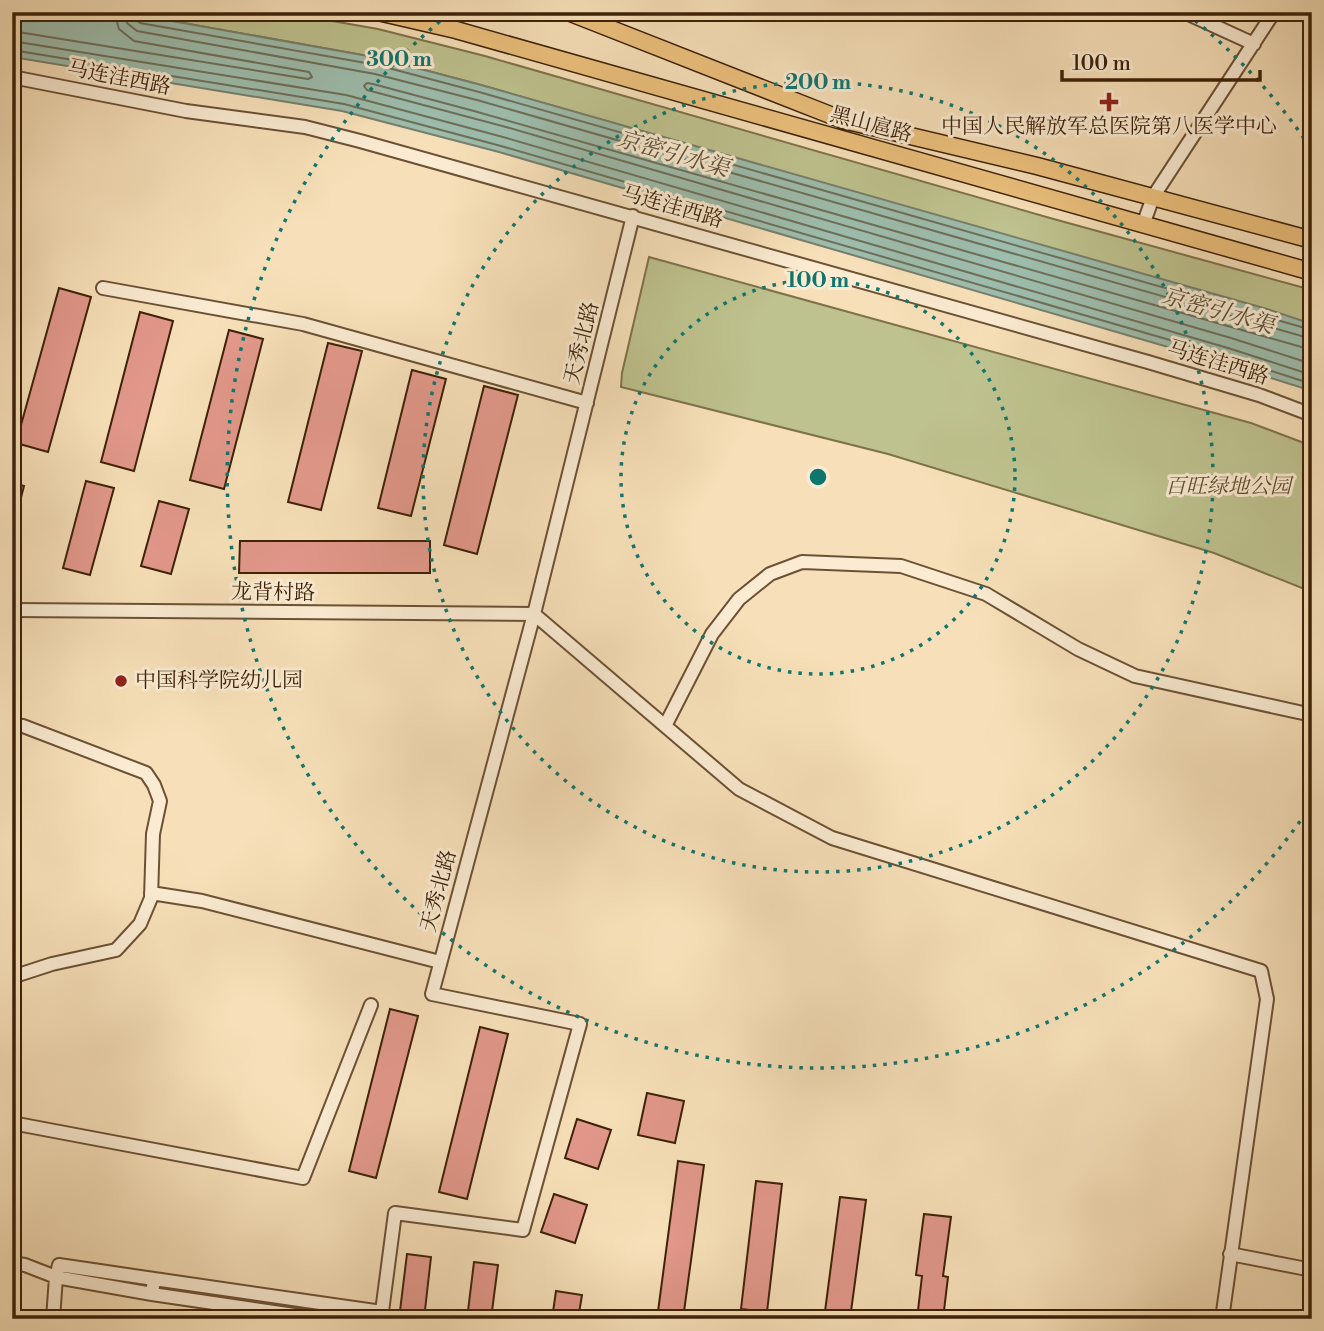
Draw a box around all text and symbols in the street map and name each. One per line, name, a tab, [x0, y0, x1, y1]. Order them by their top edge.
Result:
scale bar	[1062, 38, 1259, 82]
text: 300 m	[366, 47, 432, 73]
text: 100 m	[1072, 51, 1131, 77]
street label: 马连洼西路	[65, 55, 173, 101]
text: 200 m	[785, 70, 851, 96]
marker: 中国人民解放军总医院第八医学中心	[1099, 92, 1119, 112]
street label: 黑山扈路	[827, 102, 915, 148]
place label: 中国人民解放军总医院第八医学中心	[941, 114, 1277, 140]
water label: 京密引水渠	[614, 125, 735, 184]
street label: 马连洼西路	[618, 180, 726, 234]
text: 100 m	[787, 268, 849, 294]
water label: 京密引水渠	[1159, 282, 1280, 341]
street label: 天秀北路	[559, 299, 605, 387]
street label: 马连洼西路	[1164, 335, 1272, 391]
centre of rings	[806, 465, 830, 489]
park label: 百旺绿地公园	[1165, 474, 1294, 500]
street label: 龙背村路	[231, 579, 315, 607]
place label: 中国科学院幼儿园	[135, 668, 303, 694]
marker: 中国科学院幼儿园	[113, 673, 129, 689]
street label: 天秀北路	[416, 847, 462, 935]

